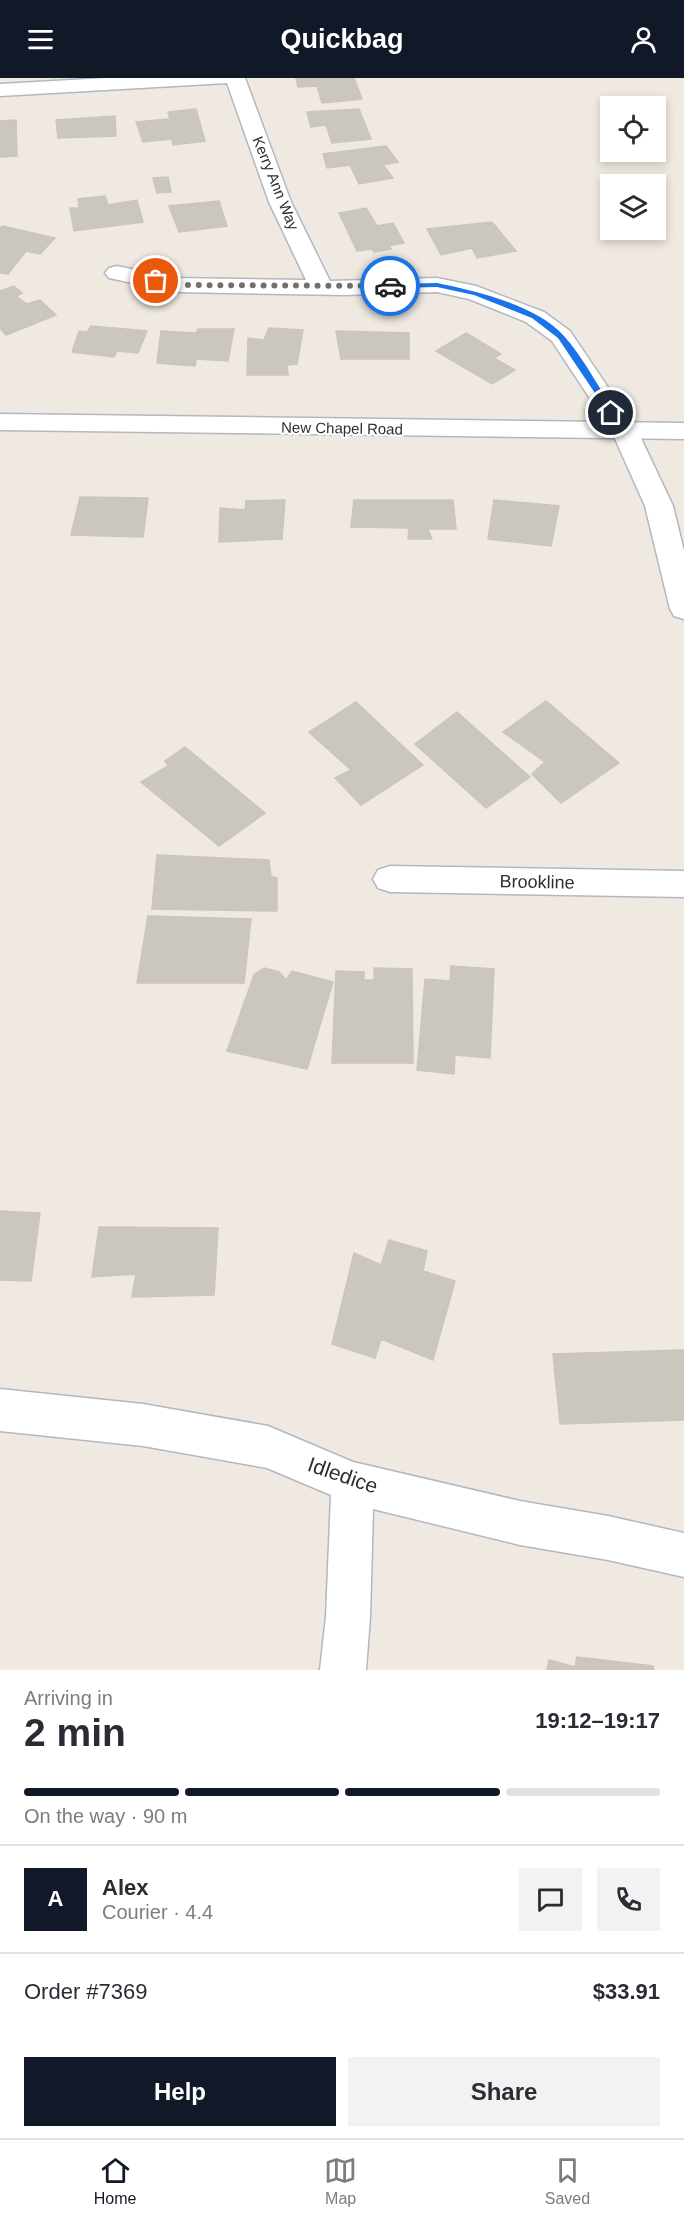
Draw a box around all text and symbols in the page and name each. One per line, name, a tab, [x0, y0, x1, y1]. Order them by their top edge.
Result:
icon: menu	[24, 23, 57, 56]
icon: person	[627, 23, 660, 56]
text: Quickbag	[280, 24, 404, 54]
map controls	[600, 96, 666, 240]
button: locate	[600, 96, 666, 162]
street label: Kerry Ann Way	[249, 134, 303, 233]
button: layers	[600, 174, 666, 240]
pin	[130, 255, 181, 306]
courier	[360, 256, 420, 316]
icon: bag	[139, 264, 172, 297]
icon: car	[374, 270, 407, 303]
pin	[585, 387, 636, 438]
icon: home	[594, 396, 627, 429]
street label: New Chapel Road	[281, 418, 403, 438]
street label: Brookline	[499, 871, 575, 893]
street label: Idledice	[305, 1452, 381, 1498]
text: Arriving in	[24, 1687, 113, 1709]
text: 19:12–19:17	[535, 1708, 660, 1733]
text: 2 min	[24, 1711, 126, 1754]
text: On the way · 90 m	[24, 1805, 187, 1827]
button: chat	[519, 1868, 582, 1931]
button: phone	[597, 1868, 660, 1931]
text: Alex	[102, 1875, 148, 1900]
text: A	[48, 1886, 63, 1911]
text: Courier · 4.4	[102, 1901, 213, 1923]
text: Order #7369	[24, 1979, 148, 2004]
text: $33.91	[593, 1979, 660, 2004]
button: Help	[24, 2057, 336, 2126]
button: Share	[348, 2057, 660, 2126]
tab: Home	[94, 2154, 137, 2208]
tab: Map	[324, 2154, 357, 2208]
tab: Saved	[545, 2154, 590, 2208]

